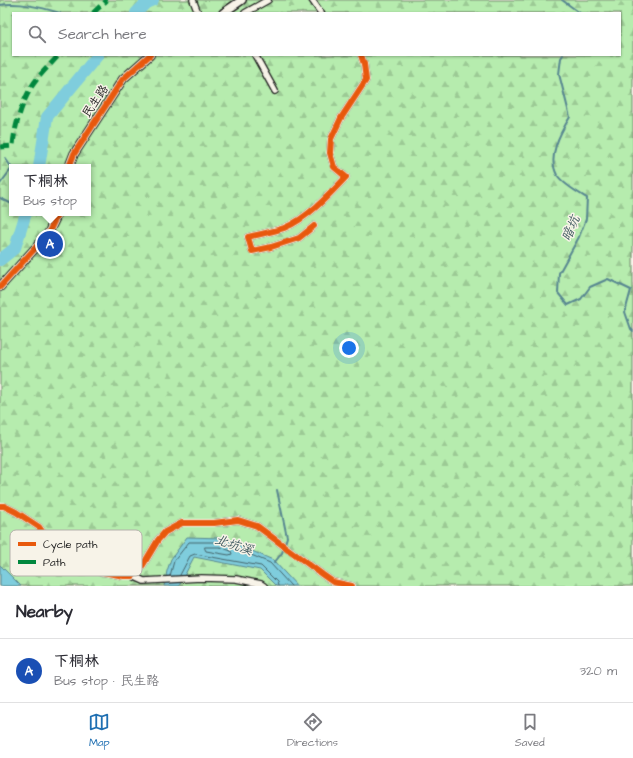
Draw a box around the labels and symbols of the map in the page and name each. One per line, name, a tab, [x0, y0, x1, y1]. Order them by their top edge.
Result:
street label: 民生路	[78, 82, 113, 121]
water label: 暗坑	[557, 211, 585, 244]
pin: A	[37, 229, 63, 259]
your location	[339, 338, 359, 358]
legend	[10, 530, 142, 576]
water label: 北坑溪	[212, 530, 256, 560]
text: Cycle path	[43, 537, 98, 553]
text: Path	[43, 555, 66, 570]

